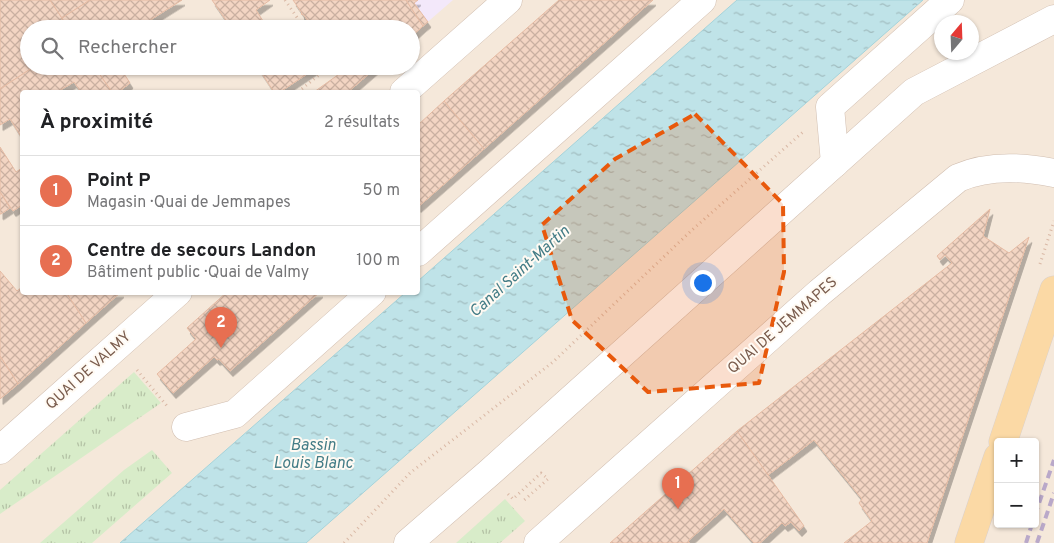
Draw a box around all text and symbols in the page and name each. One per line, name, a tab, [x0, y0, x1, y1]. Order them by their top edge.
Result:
north arrow	[934, 15, 979, 60]
search box	[20, 20, 420, 75]
icon: search	[38, 34, 66, 62]
text: Rechercher	[78, 36, 177, 60]
text: À proximité	[40, 109, 153, 136]
text: 2 résultats	[324, 113, 400, 133]
text: Point P	[87, 169, 150, 193]
text: 1	[53, 181, 59, 201]
text: 50 m	[363, 181, 400, 201]
text: Magasin · Quai de Jemmapes	[87, 193, 291, 213]
water label: Canal Saint-Martin	[466, 222, 574, 322]
text: Centre de secours Landon	[87, 239, 316, 263]
text: 2	[51, 251, 61, 271]
text: 100 m	[356, 251, 400, 271]
text: Bâtiment public · Quai de Valmy	[87, 263, 309, 283]
your location	[690, 270, 716, 296]
street label: QUAI DE JEMMAPES	[724, 273, 842, 379]
pin: 2	[205, 307, 237, 348]
street label: QUAI DE VALMY	[42, 327, 136, 414]
water label: Bassin Louis Blanc	[273, 436, 353, 474]
map controls	[994, 438, 1039, 528]
button: +	[994, 438, 1039, 483]
pin: 1	[662, 468, 694, 509]
button: −	[994, 483, 1039, 528]

